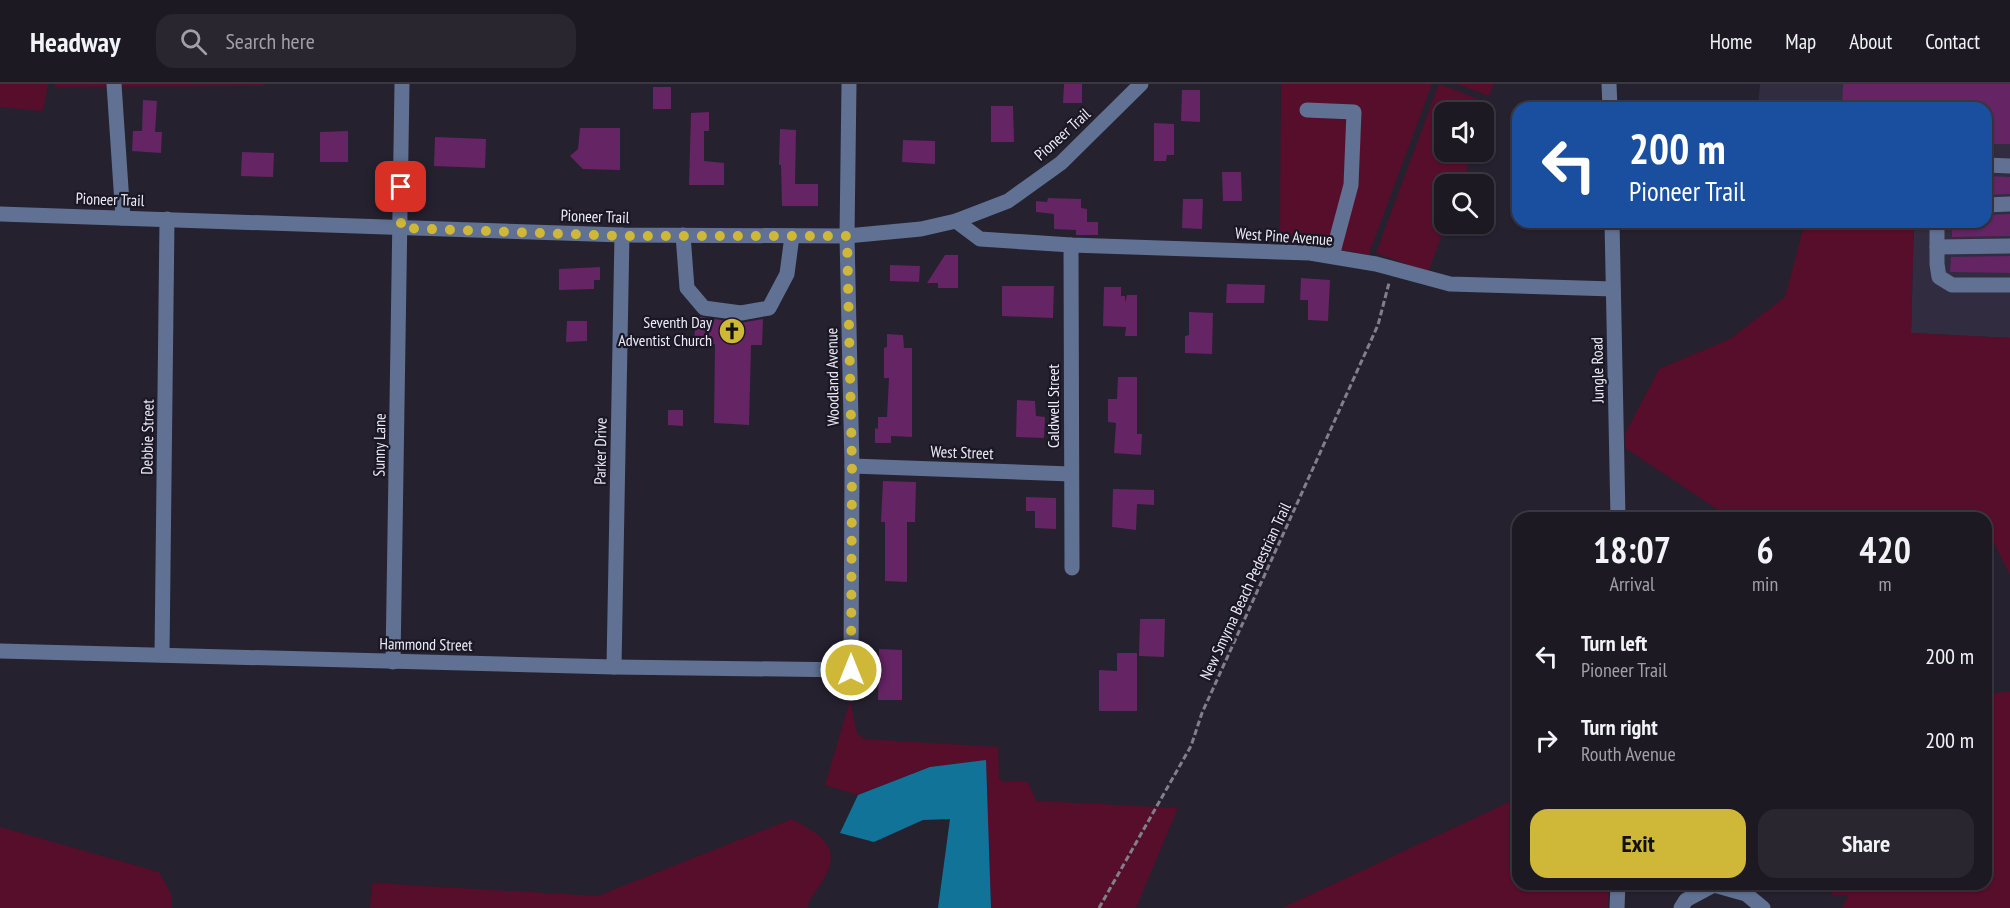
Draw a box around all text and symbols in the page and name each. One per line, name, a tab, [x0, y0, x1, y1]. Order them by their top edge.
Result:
search box	[156, 14, 576, 68]
text: Headway	[30, 23, 120, 60]
icon: search	[177, 25, 210, 58]
text: Search here	[225, 27, 315, 55]
text: Home	[1710, 28, 1752, 55]
text: Map	[1785, 28, 1816, 55]
text: About	[1849, 28, 1892, 55]
text: Contact	[1925, 28, 1980, 55]
map controls	[1434, 102, 1494, 234]
button: sound	[1434, 102, 1494, 162]
street label: Pioneer Trail	[1030, 103, 1094, 164]
text: 200 m	[1629, 121, 1726, 176]
icon: left	[1530, 126, 1608, 204]
pin	[375, 161, 426, 212]
icon: arrive	[384, 170, 417, 203]
button: search	[1434, 174, 1494, 234]
text: Pioneer Trail	[1629, 174, 1745, 208]
street label: Pioneer Trail	[75, 188, 145, 210]
street label: Pioneer Trail	[560, 205, 630, 227]
street label: West Pine Avenue	[1235, 223, 1333, 249]
place label: Seventh Day Adventist Church	[618, 312, 712, 350]
church icon: Seventh Day Adventist Church	[717, 316, 747, 346]
street label: Woodland Avenue	[821, 328, 843, 426]
street label: Jungle Road	[1586, 337, 1608, 404]
street label: Caldwell Street	[1043, 363, 1063, 448]
street label: Debbie Street	[136, 398, 158, 475]
street label: Sunny Lane	[368, 413, 390, 477]
street label: Parker Drive	[589, 417, 611, 485]
street label: West Street	[930, 441, 994, 463]
street label: New Smyrna Beach Pedestrian Trail	[1195, 499, 1295, 683]
text: 18:07	[1593, 526, 1671, 573]
text: 6	[1756, 526, 1774, 573]
text: 420	[1859, 526, 1911, 573]
text: Arrival	[1609, 571, 1655, 597]
text: min	[1752, 571, 1778, 597]
text: m	[1879, 571, 1892, 597]
text: Turn left	[1581, 629, 1647, 657]
street label: Hammond Street	[379, 633, 473, 655]
position arrow	[819, 638, 883, 702]
icon: left	[1530, 640, 1563, 673]
text: 200 m	[1925, 642, 1974, 670]
text: Pioneer Trail	[1581, 657, 1667, 683]
text: Turn right	[1581, 713, 1658, 741]
icon: right	[1530, 724, 1563, 757]
text: 200 m	[1925, 726, 1974, 754]
text: Routh Avenue	[1581, 741, 1676, 767]
button: Exit	[1530, 809, 1746, 878]
button: Share	[1758, 809, 1974, 878]

